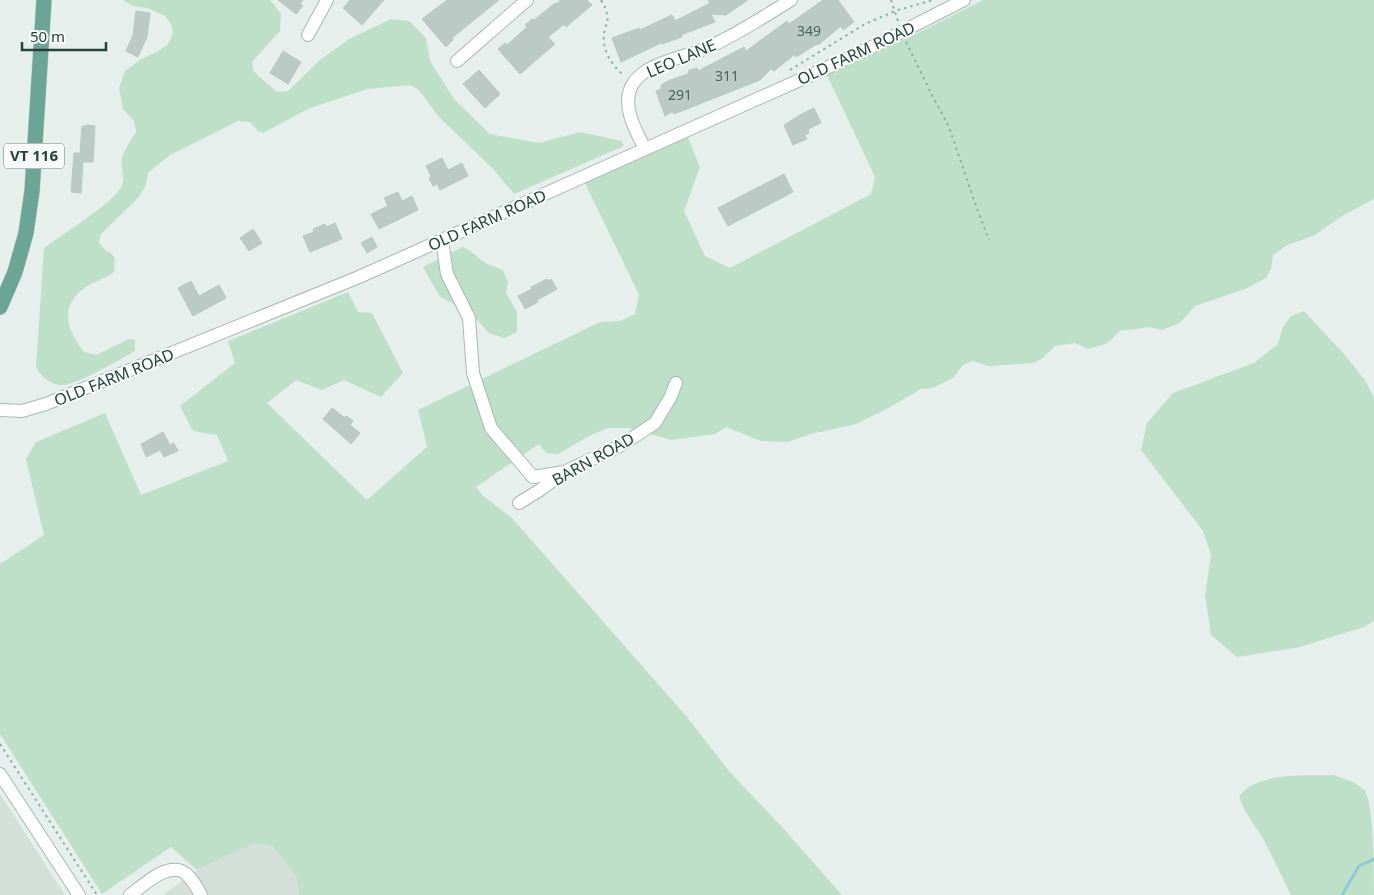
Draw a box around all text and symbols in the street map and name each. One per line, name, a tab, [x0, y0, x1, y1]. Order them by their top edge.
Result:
street label: OLD FARM ROAD	[794, 16, 918, 90]
scale bar	[22, 20, 106, 52]
house number: 349	[797, 21, 821, 40]
text: 50 m	[30, 26, 65, 46]
street label: LEO LANE	[643, 33, 719, 83]
house number: 311	[715, 66, 739, 85]
house number: 291	[668, 85, 692, 104]
road number: VT 116	[4, 144, 64, 168]
street label: OLD FARM ROAD	[424, 184, 550, 256]
street label: OLD FARM ROAD	[51, 343, 177, 411]
street label: BARN ROAD	[548, 427, 638, 491]

